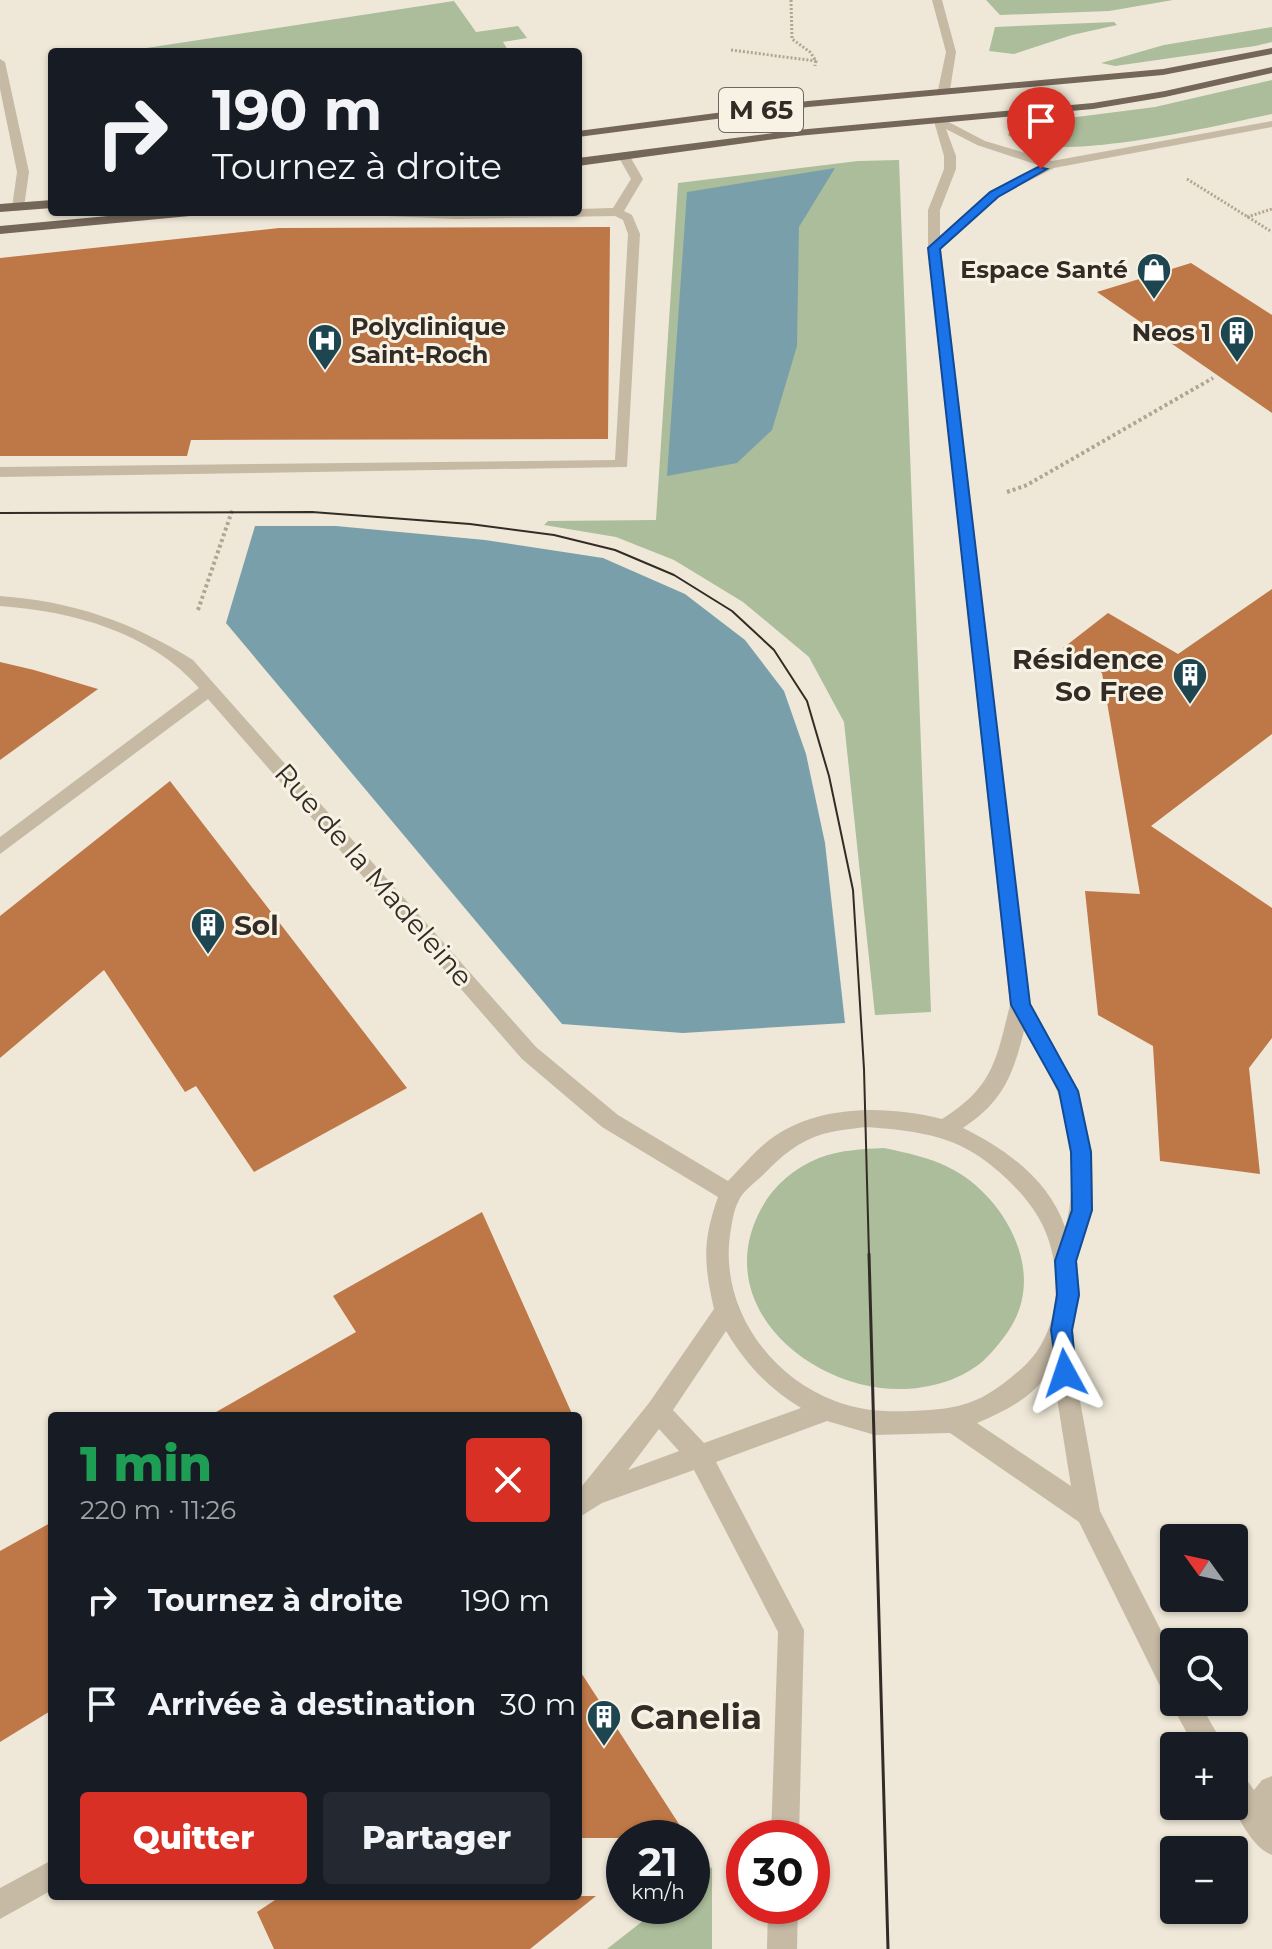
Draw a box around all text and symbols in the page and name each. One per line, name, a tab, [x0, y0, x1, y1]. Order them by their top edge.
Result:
text: 190 m	[212, 76, 382, 144]
icon: right	[80, 80, 184, 184]
pin	[1007, 87, 1075, 169]
road number: M 65	[719, 88, 803, 132]
icon: arrive	[1019, 99, 1063, 143]
text: Tournez à droite	[212, 144, 502, 188]
shop icon: Espace Santé	[1135, 251, 1173, 301]
place label: Espace Santé	[960, 255, 1128, 284]
place label: Polyclinique Saint-Roch	[351, 312, 506, 369]
building icon: Neos 1	[1218, 314, 1256, 364]
place label: Neos 1	[1132, 318, 1211, 347]
hospital icon: Polyclinique Saint-Roch	[306, 322, 344, 372]
place label: Résidence So Free	[1012, 642, 1164, 708]
building icon: Résidence So Free	[1171, 656, 1209, 706]
street label: Rue de la Madeleine	[268, 756, 480, 994]
building icon: Sol	[189, 906, 227, 956]
place label: Sol	[234, 908, 279, 942]
position arrow	[1023, 1331, 1107, 1415]
text: 1 min	[80, 1435, 212, 1493]
button: close	[466, 1438, 550, 1522]
text: 220 m · 11:26	[80, 1494, 236, 1526]
north arrow	[1160, 1524, 1248, 1612]
map controls	[1160, 1524, 1248, 1924]
icon: right	[80, 1578, 124, 1622]
text: Tournez à droite	[148, 1582, 403, 1619]
text: 190 m	[461, 1582, 550, 1619]
button: search	[1160, 1628, 1248, 1716]
icon: arrive	[80, 1682, 124, 1726]
text: Arrivée à destination	[148, 1686, 476, 1723]
text: 30 m	[500, 1686, 576, 1723]
place label: Canelia	[630, 1696, 762, 1738]
building icon: Canelia	[585, 1698, 623, 1748]
button: +	[1160, 1732, 1248, 1820]
button: Quitter	[80, 1792, 307, 1884]
button: Partager	[323, 1792, 550, 1884]
speed limit sign: 30	[726, 1820, 830, 1924]
button: −	[1160, 1836, 1248, 1924]
text: 21	[638, 1837, 678, 1886]
text: km/h	[631, 1880, 685, 1904]

